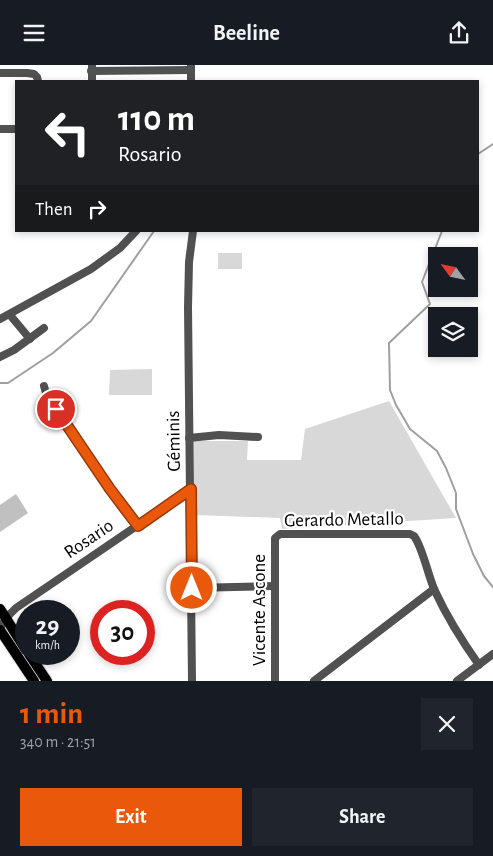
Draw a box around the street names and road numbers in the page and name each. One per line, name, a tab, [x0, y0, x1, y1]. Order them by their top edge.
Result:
street label: Géminis	[164, 410, 184, 472]
street label: Gerardo Metallo	[284, 509, 404, 531]
street label: Rosario	[61, 516, 117, 562]
street label: Vicente Ascone	[250, 554, 269, 666]

